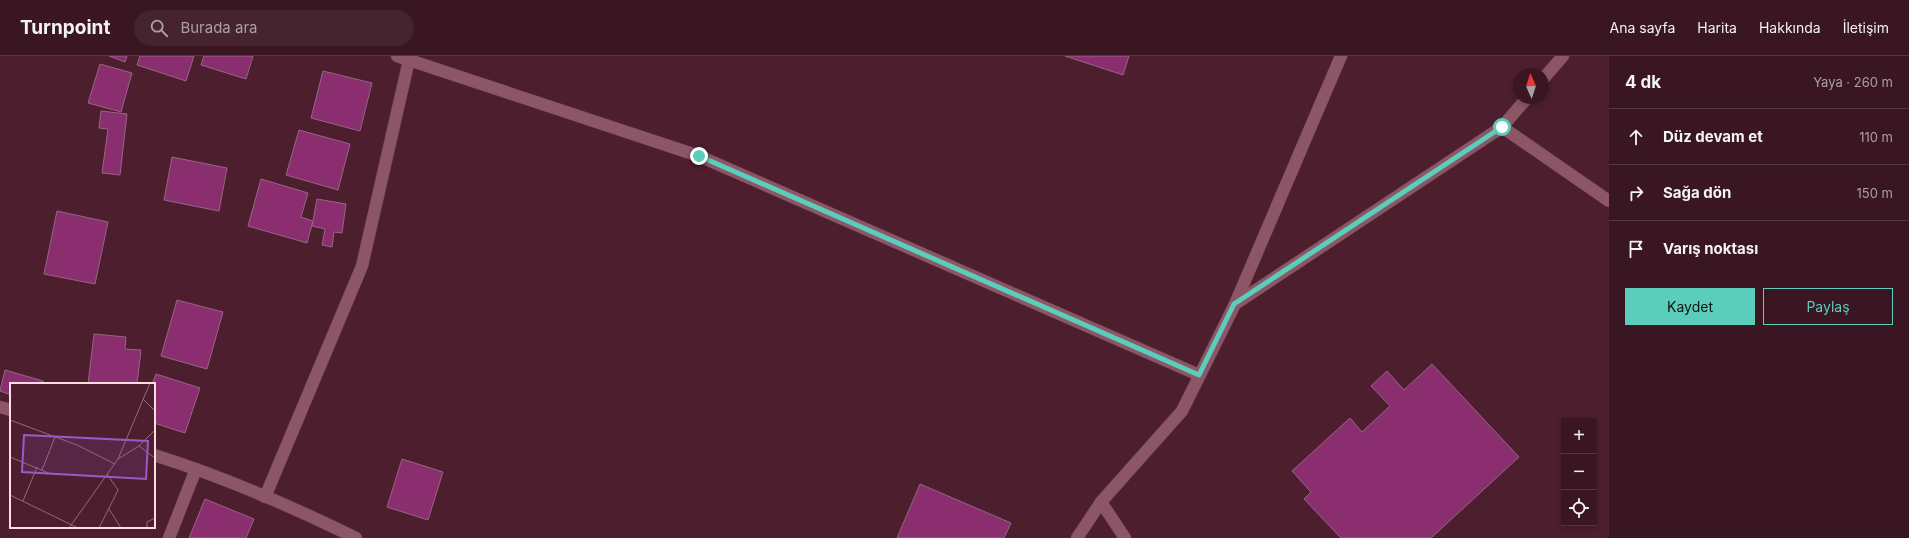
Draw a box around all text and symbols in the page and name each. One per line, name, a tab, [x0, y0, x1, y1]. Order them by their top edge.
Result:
search box	[134, 10, 414, 46]
text: Turnpoint	[20, 16, 110, 39]
icon: search	[148, 17, 170, 39]
text: Burada ara	[180, 18, 257, 37]
text: Ana sayfa	[1610, 19, 1675, 36]
text: Harita	[1697, 19, 1737, 36]
text: Hakkında	[1759, 19, 1821, 36]
text: İletişim	[1843, 19, 1889, 36]
north arrow	[1513, 68, 1549, 104]
text: 4 dk	[1625, 72, 1661, 92]
text: Yaya · 260 m	[1813, 74, 1893, 90]
route start	[1493, 118, 1511, 136]
icon: ahead	[1625, 126, 1647, 148]
text: Düz devam et	[1663, 127, 1763, 146]
text: 110 m	[1859, 129, 1893, 145]
route end	[690, 147, 708, 165]
icon: right	[1625, 182, 1647, 204]
text: Sağa dön	[1663, 183, 1731, 202]
text: 150 m	[1857, 185, 1893, 201]
icon: arrive	[1625, 238, 1647, 260]
text: Varış noktası	[1663, 239, 1758, 258]
button: Kaydet	[1625, 288, 1755, 325]
button: Paylaş	[1763, 288, 1893, 325]
inset map	[10, 383, 155, 528]
map controls	[1561, 418, 1597, 526]
button: +	[1561, 418, 1597, 454]
button: −	[1561, 454, 1597, 490]
button: locate	[1561, 490, 1597, 526]

